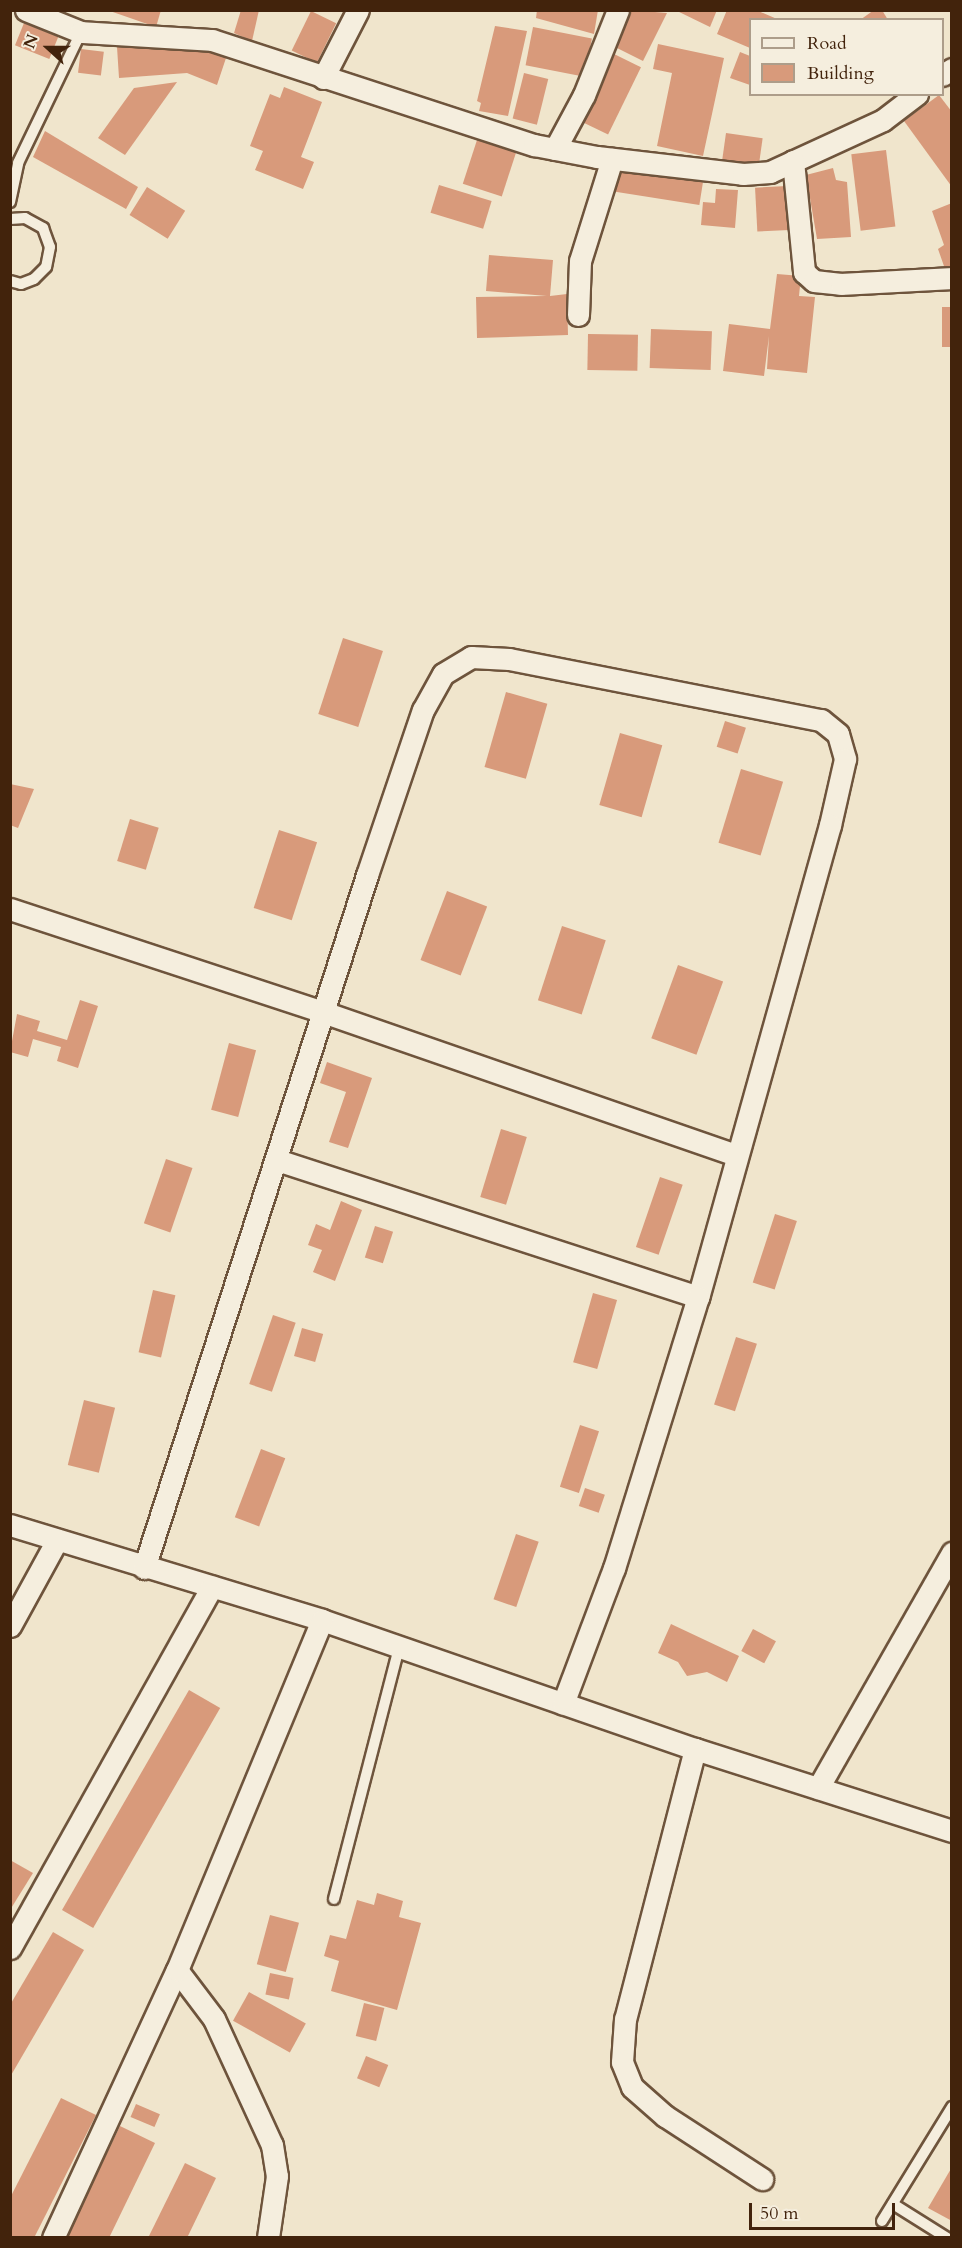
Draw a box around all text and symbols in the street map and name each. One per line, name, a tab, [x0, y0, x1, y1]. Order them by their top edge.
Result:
north arrow	[18, 18, 78, 78]
legend	[749, 18, 944, 96]
text: N	[18, 31, 44, 52]
text: Road	[807, 31, 847, 56]
text: Building	[807, 61, 874, 86]
scale bar	[752, 2191, 898, 2229]
text: 50 m	[760, 2201, 799, 2226]

